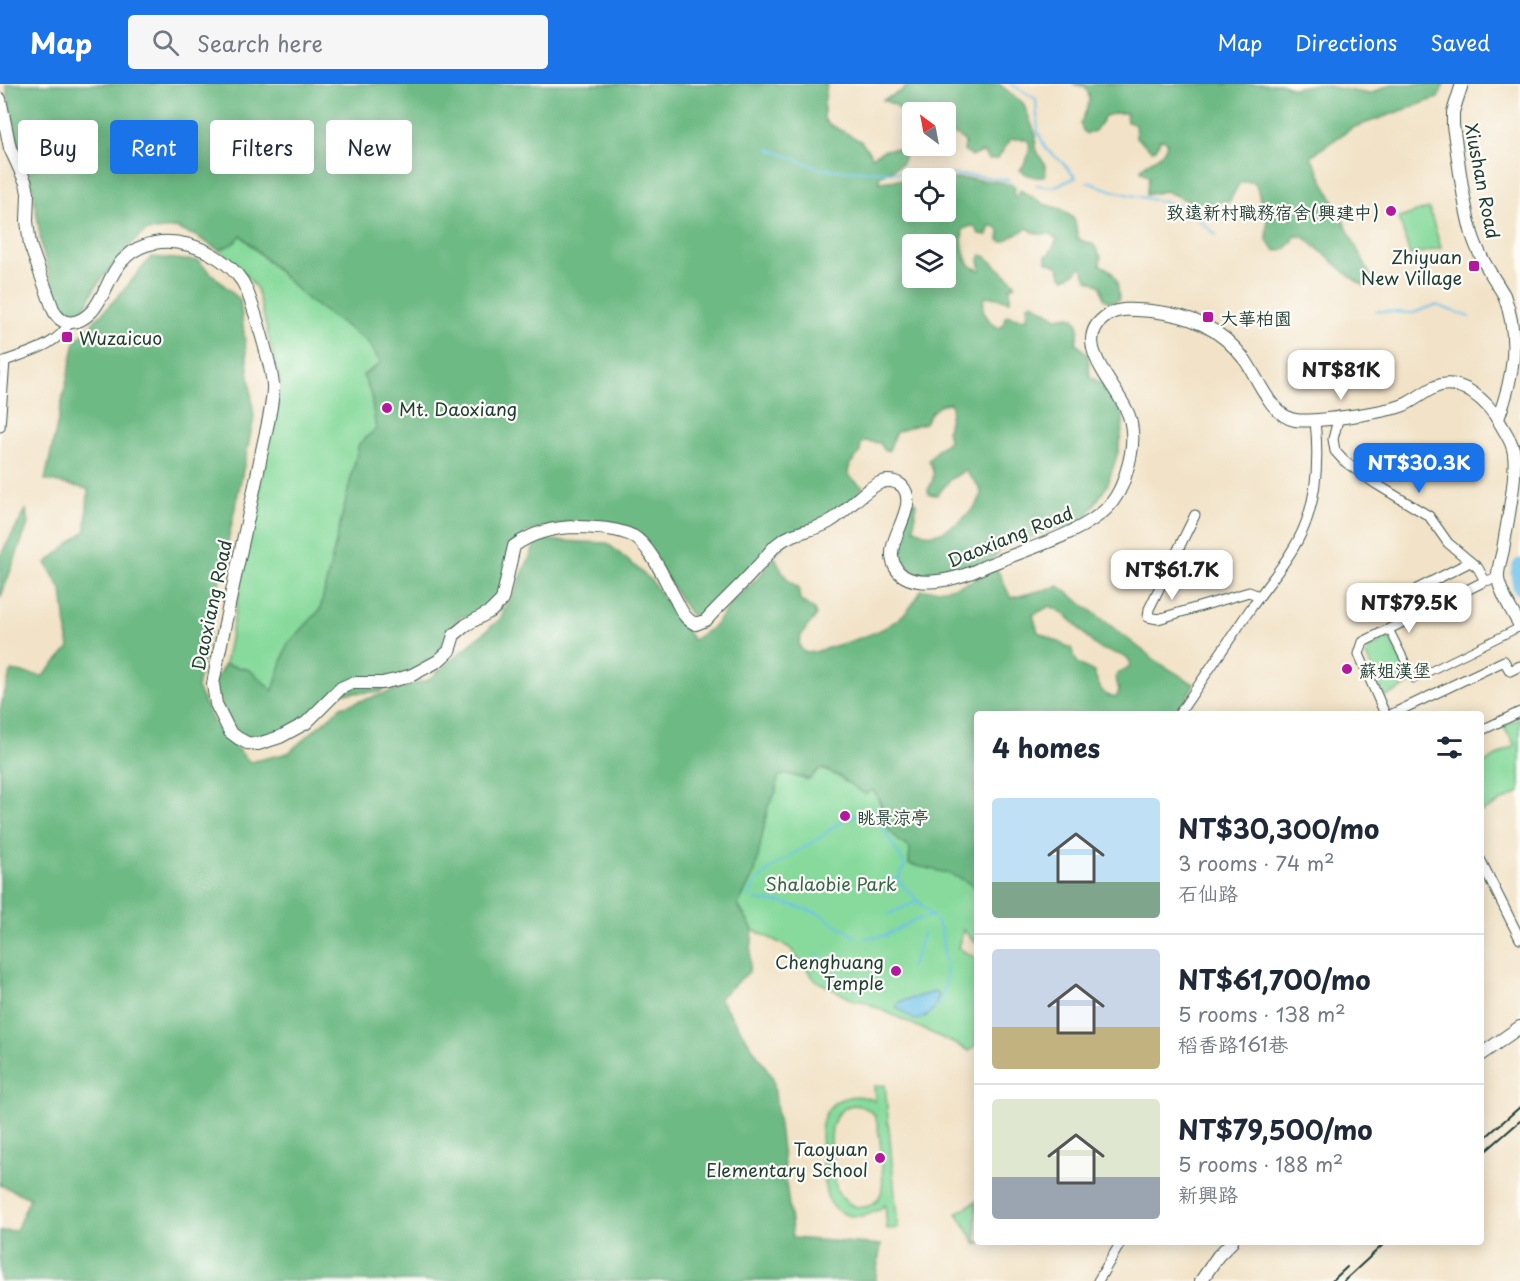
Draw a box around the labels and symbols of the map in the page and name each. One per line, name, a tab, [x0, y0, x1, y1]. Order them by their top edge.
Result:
north arrow	[902, 102, 956, 156]
street label: Xiushan Road	[1459, 121, 1507, 241]
place label: 致遠新村職務宿舍(興建中)	[1167, 198, 1379, 225]
marker: 致遠新村職務宿舍(興建中)	[1384, 204, 1398, 218]
place label: Zhiyuan New Village	[1361, 243, 1462, 291]
marker: Zhiyuan New Village	[1467, 259, 1481, 273]
place label: 大華柏園	[1220, 304, 1292, 331]
marker: 大華柏園	[1201, 310, 1215, 324]
place label: Wuzaicuo	[79, 324, 162, 351]
marker: Wuzaicuo	[60, 330, 74, 344]
pin: NT$81K	[1292, 350, 1390, 401]
place label: Mt. Daoxiang	[399, 395, 517, 422]
marker: Mt. Daoxiang	[380, 401, 394, 415]
pin: NT$30.3K	[1357, 443, 1481, 494]
street label: Daoxiang Road	[943, 499, 1077, 573]
street label: Daoxiang Road	[184, 537, 238, 673]
pin: NT$61.7K	[1110, 550, 1234, 601]
pin: NT$79.5K	[1347, 583, 1471, 634]
place label: 蘇姐漢堡	[1359, 656, 1431, 683]
marker: 蘇姐漢堡	[1340, 662, 1354, 676]
place label: 眺景涼亭	[857, 803, 929, 830]
marker: 眺景涼亭	[838, 809, 852, 823]
park label: Shalaobie Park	[765, 870, 897, 897]
place label: Chenghuang Temple	[775, 948, 884, 996]
marker: Chenghuang Temple	[889, 964, 903, 978]
place label: Taoyuan Elementary School	[706, 1135, 868, 1183]
marker: Taoyuan Elementary School	[873, 1151, 887, 1165]

